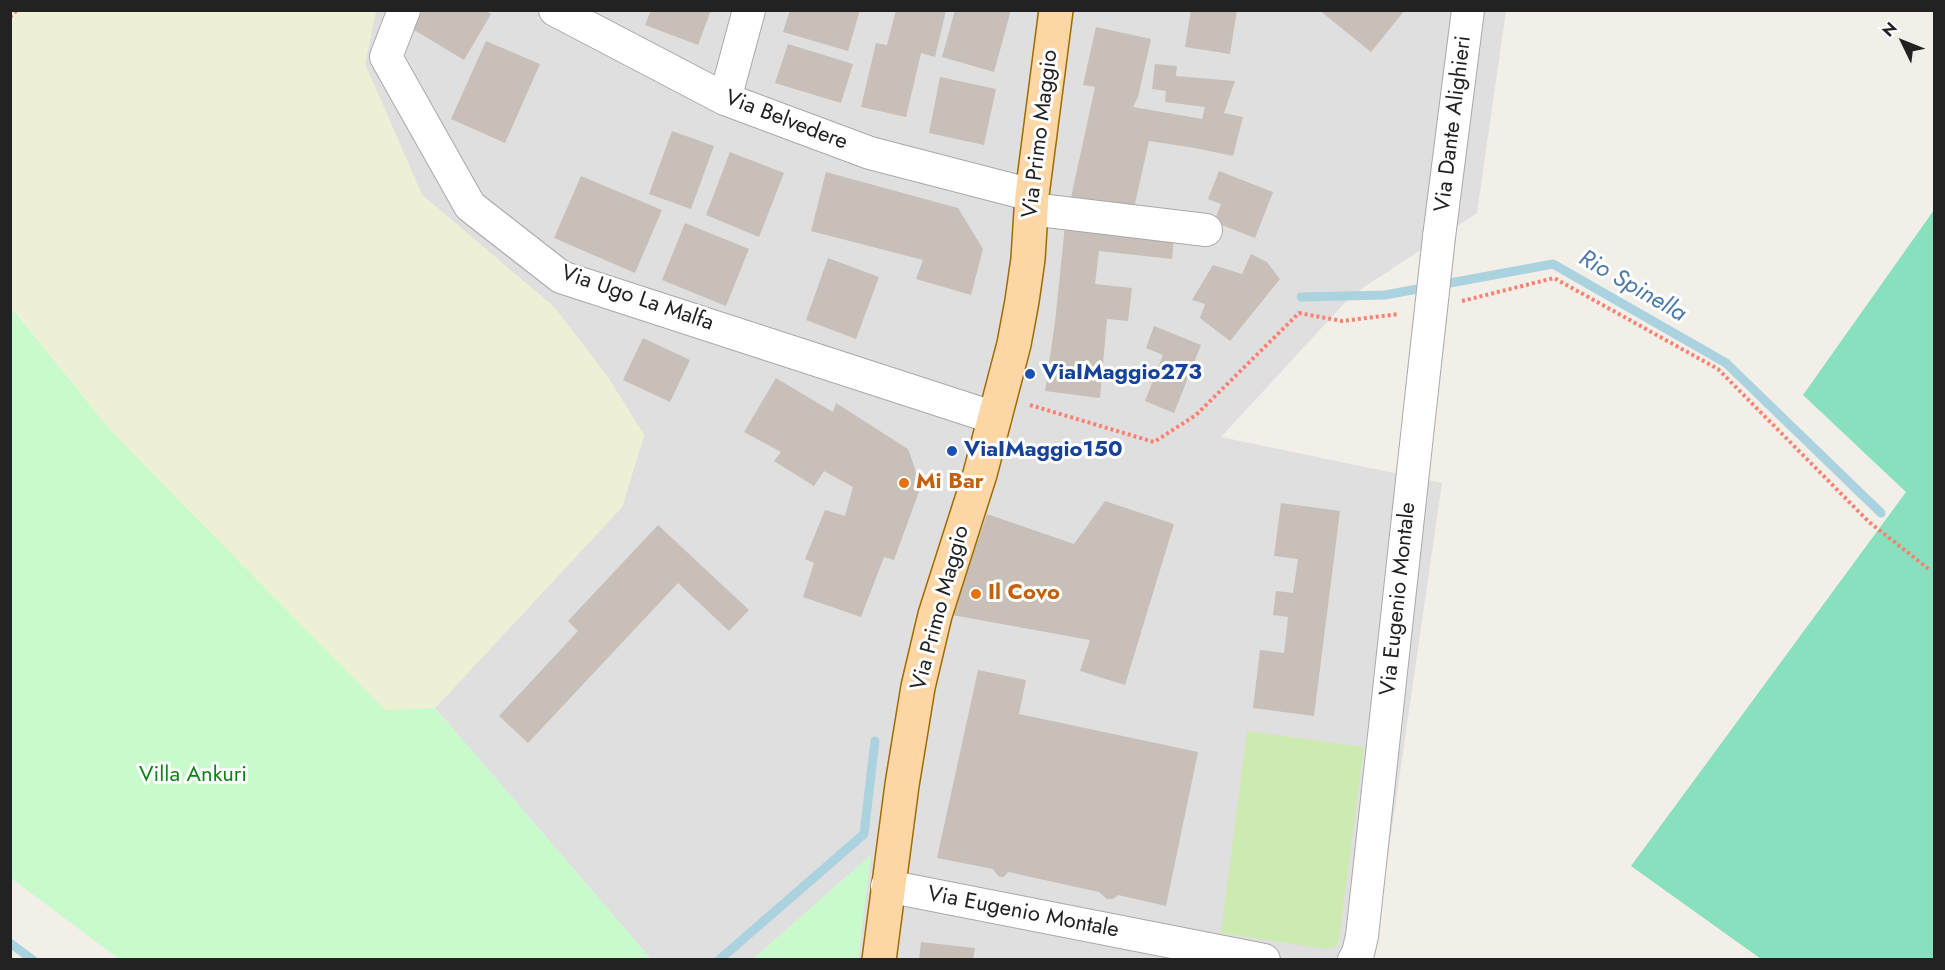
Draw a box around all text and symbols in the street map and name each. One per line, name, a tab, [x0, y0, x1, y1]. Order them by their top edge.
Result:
north arrow	[1873, 12, 1933, 72]
text: N	[1877, 17, 1902, 42]
street label: Via Dante Alighieri	[1430, 34, 1478, 214]
street label: Via Primo Maggio	[1018, 48, 1064, 220]
street label: Via Belvedere	[721, 86, 851, 156]
water label: Rio Spinella	[1573, 245, 1691, 329]
street label: Via Ugo La Malfa	[557, 261, 717, 337]
place label: ViaIMaggio273	[1042, 361, 1202, 387]
marker: ViaIMaggio273	[1023, 367, 1037, 381]
place label: ViaIMaggio150	[964, 438, 1122, 464]
marker: ViaIMaggio150	[945, 444, 959, 458]
place label: Mi Bar	[916, 470, 984, 496]
marker: Mi Bar	[897, 476, 911, 490]
street label: Via Eugenio Montale	[1376, 501, 1422, 697]
street label: Via Primo Maggio	[906, 523, 976, 693]
place label: Il Covo	[988, 581, 1060, 607]
marker: Il Covo	[969, 587, 983, 601]
park label: Villa Ankuri	[139, 763, 247, 789]
street label: Via Eugenio Montale	[925, 881, 1121, 945]

